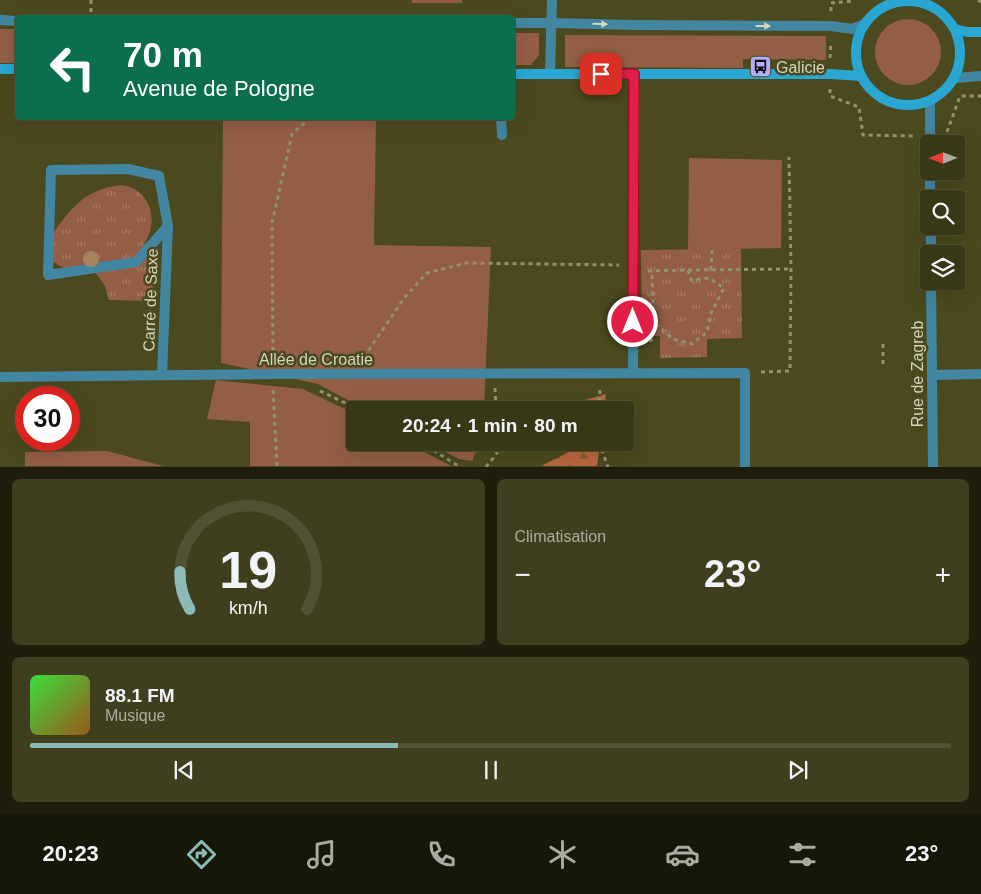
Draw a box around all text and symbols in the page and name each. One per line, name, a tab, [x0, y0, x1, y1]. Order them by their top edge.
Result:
one-way arrow	[593, 20, 609, 28]
one-way arrow	[755, 22, 771, 30]
icon: left	[40, 35, 105, 100]
text: 70 m	[123, 35, 203, 74]
pin	[580, 53, 622, 95]
bus stop icon: Galicie	[748, 55, 772, 79]
place label: Galicie	[776, 59, 825, 76]
icon: arrive	[587, 60, 615, 88]
text: Avenue de Pologne	[123, 76, 315, 101]
north arrow	[920, 135, 965, 180]
map controls	[920, 135, 965, 290]
button: search	[920, 190, 965, 235]
button: layers	[920, 245, 965, 290]
street label: Carré de Saxe	[140, 248, 161, 352]
position arrow	[606, 295, 658, 347]
street label: Rue de Zagreb	[909, 321, 926, 427]
street label: Allée de Croatie	[259, 351, 373, 368]
speed limit sign: 30	[15, 386, 80, 451]
text: 20:24 · 1 min · 80 m	[402, 415, 578, 436]
text: Climatisation	[515, 528, 606, 545]
text: 19	[219, 541, 277, 599]
text: 23°	[704, 553, 761, 595]
text: −	[515, 559, 531, 590]
text: +	[935, 559, 951, 590]
text: km/h	[229, 598, 268, 618]
text: 88.1 FM	[105, 685, 175, 706]
text: Musique	[105, 707, 165, 724]
icon: previous	[170, 756, 198, 784]
icon: pause	[477, 756, 505, 784]
icon: next	[784, 756, 812, 784]
icon: directions	[184, 837, 219, 872]
icon: music	[304, 837, 339, 872]
icon: phone	[424, 837, 459, 872]
icon: climate	[545, 837, 580, 872]
icon: car	[665, 837, 700, 872]
icon: filters	[785, 837, 820, 872]
text: 20:23	[43, 841, 99, 866]
text: 23°	[905, 841, 938, 866]

